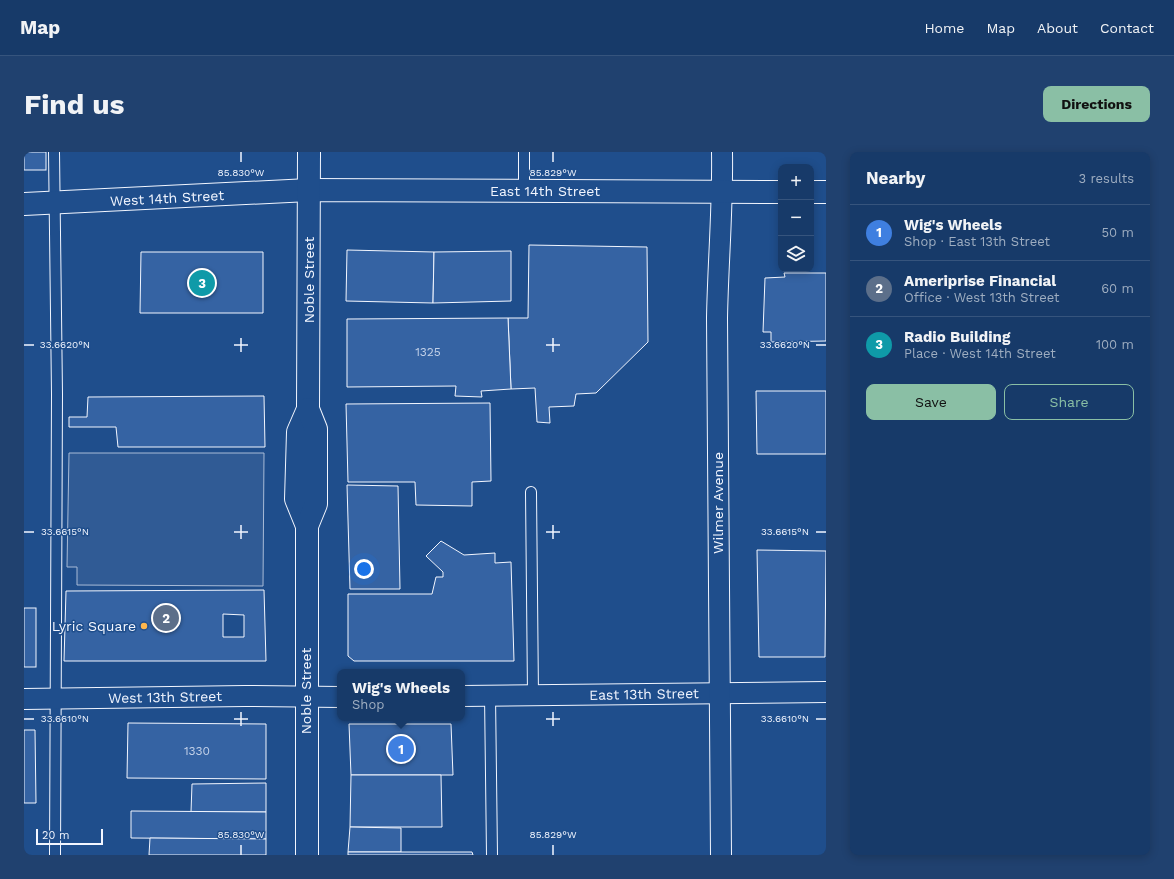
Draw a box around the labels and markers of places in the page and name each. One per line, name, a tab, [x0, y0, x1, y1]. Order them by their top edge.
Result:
pin: 3	[189, 268, 215, 298]
pin: 2	[153, 603, 179, 633]
place label: Lyric Square	[52, 618, 136, 634]
marker: Lyric Square	[139, 621, 149, 631]
pin: 1	[388, 734, 414, 764]

